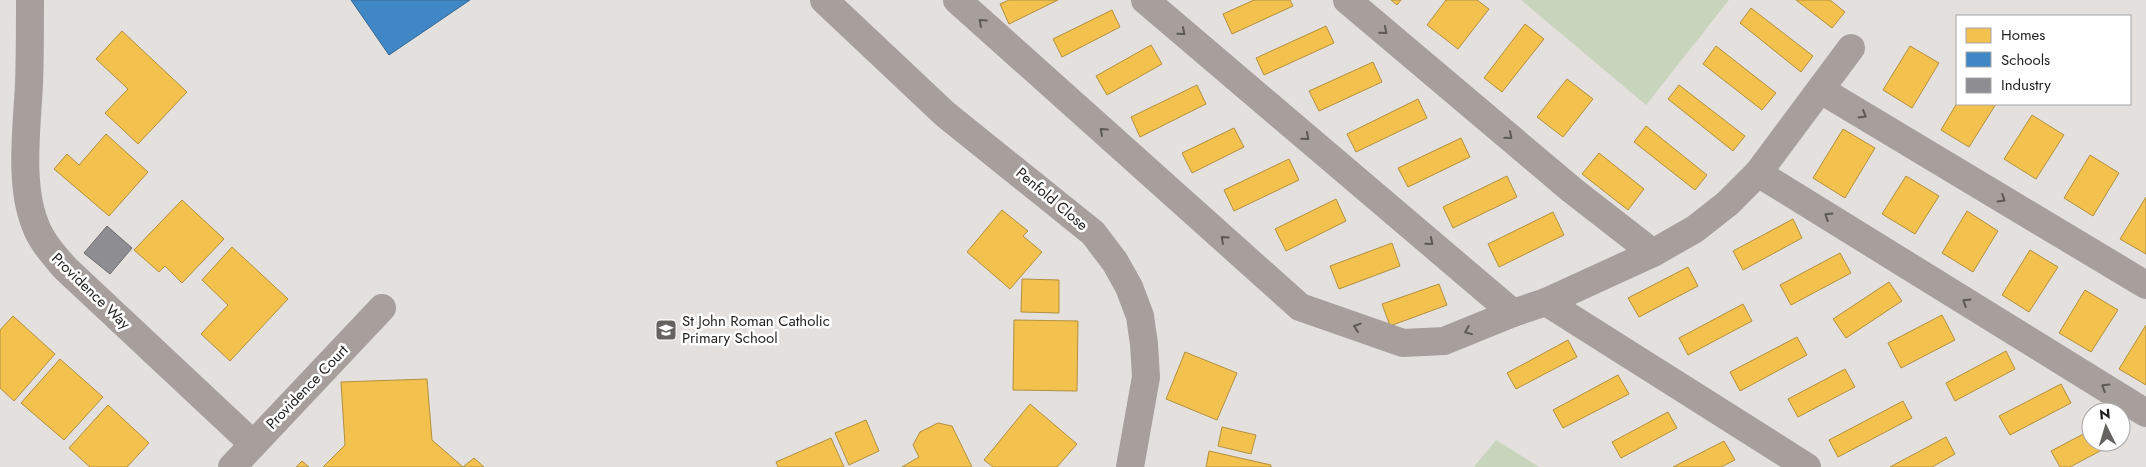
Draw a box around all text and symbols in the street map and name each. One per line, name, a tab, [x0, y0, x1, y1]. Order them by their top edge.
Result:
legend	[1956, 15, 2131, 105]
one-way arrow	[978, 19, 987, 28]
text: Homes	[2001, 24, 2045, 46]
one-way arrow	[1177, 26, 1186, 35]
one-way arrow	[1379, 26, 1388, 35]
text: Schools	[2001, 49, 2050, 71]
text: Industry	[2001, 74, 2051, 96]
one-way arrow	[1857, 109, 1866, 119]
one-way arrow	[1099, 128, 1108, 137]
one-way arrow	[1300, 131, 1309, 140]
one-way arrow	[1503, 131, 1512, 140]
street label: Penfold Close	[1011, 162, 1093, 236]
one-way arrow	[1997, 192, 2006, 202]
one-way arrow	[1825, 213, 1834, 223]
one-way arrow	[1220, 236, 1229, 245]
one-way arrow	[1424, 237, 1433, 246]
street label: Providence Way	[47, 248, 136, 335]
one-way arrow	[1963, 298, 1972, 308]
place label: St John Roman Catholic Primary School	[682, 310, 830, 349]
school or university icon: St John Roman Catholic Primary School	[654, 318, 678, 342]
one-way arrow	[1353, 323, 1362, 333]
one-way arrow	[1464, 325, 1472, 335]
street label: Providence Court	[261, 340, 353, 434]
one-way arrow	[2101, 384, 2110, 394]
north arrow	[2081, 402, 2131, 452]
text: N	[2098, 404, 2111, 424]

